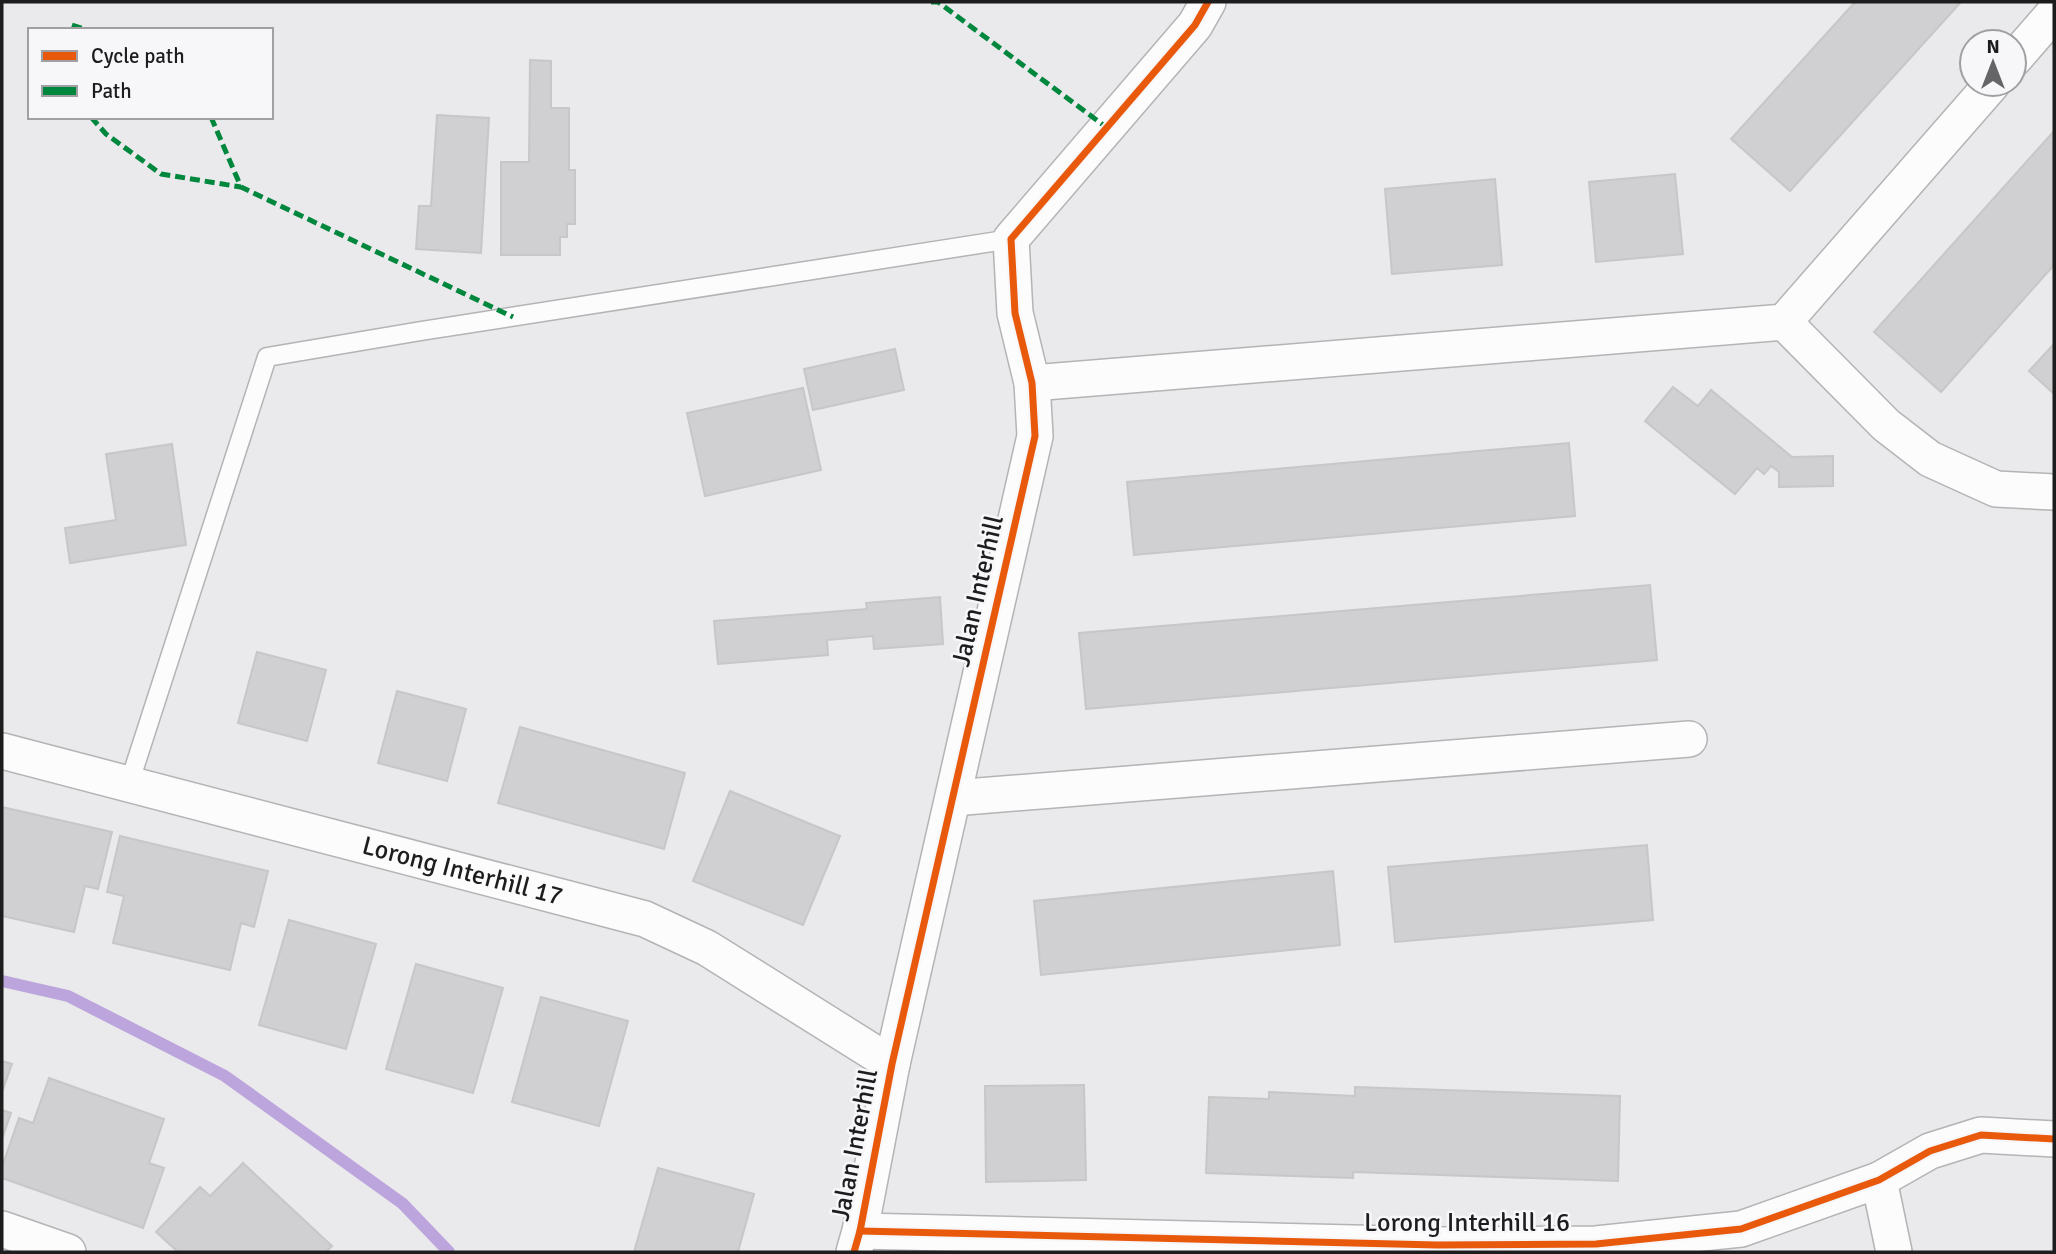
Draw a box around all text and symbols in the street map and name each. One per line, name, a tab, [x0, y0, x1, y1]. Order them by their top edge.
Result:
legend	[28, 28, 273, 119]
north arrow	[1958, 28, 2028, 98]
text: N	[1986, 35, 2000, 59]
text: Cycle path	[91, 43, 185, 69]
text: Path	[91, 78, 132, 104]
street label: Jalan Interhill	[945, 512, 1011, 670]
street label: Lorong Interhill 17	[359, 830, 566, 913]
street label: Jalan Interhill	[825, 1066, 885, 1224]
street label: Lorong Interhill 16	[1364, 1207, 1570, 1239]

